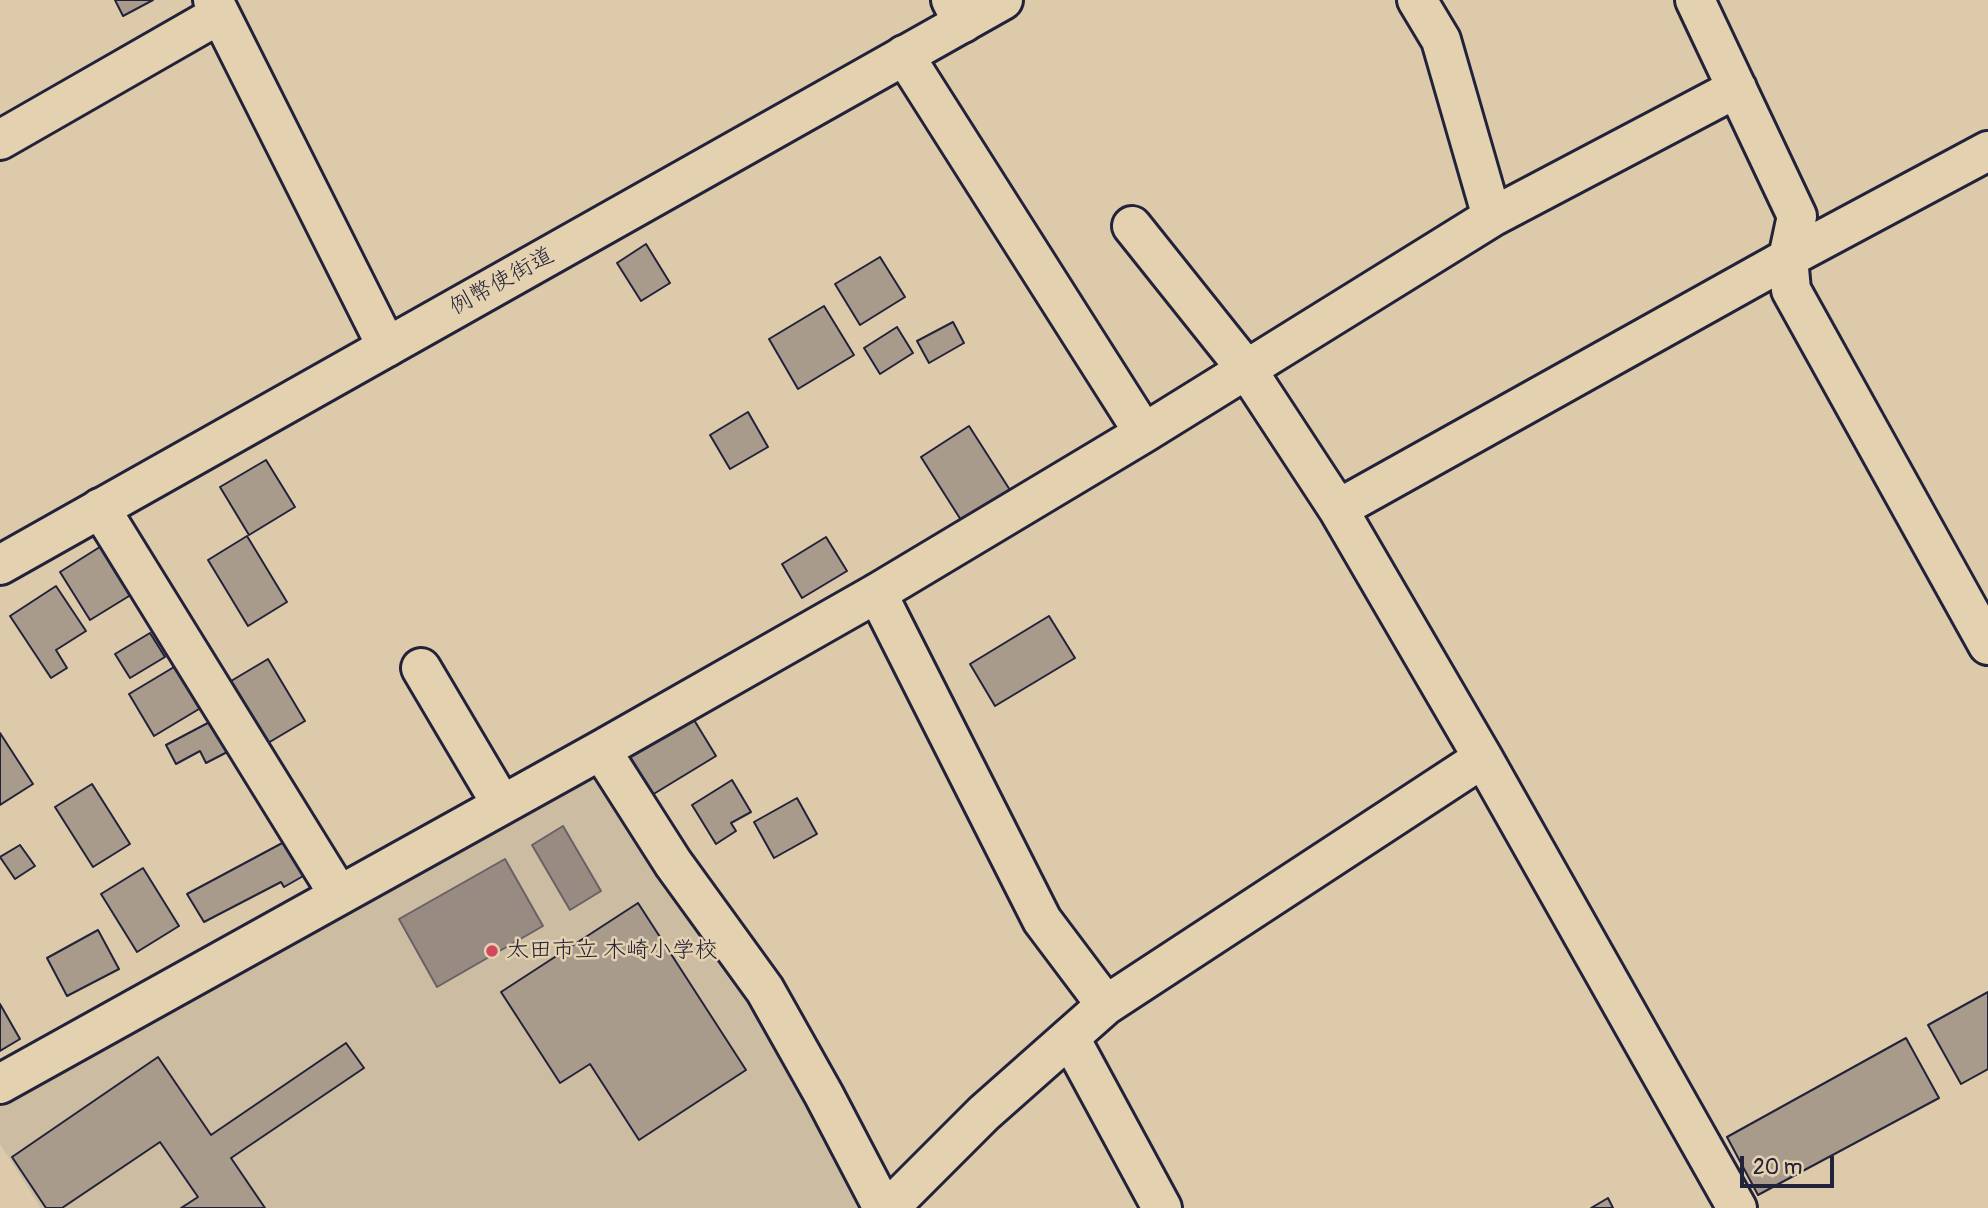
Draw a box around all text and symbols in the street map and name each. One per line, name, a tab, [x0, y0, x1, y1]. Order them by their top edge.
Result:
street label: 例幣使街道	[445, 242, 559, 322]
place label: 太田市立 木崎小学校	[506, 937, 718, 965]
marker: 太田市立 木崎小学校	[484, 943, 500, 959]
scale bar	[1743, 1142, 1838, 1186]
text: 20 m	[1753, 1154, 1802, 1181]

